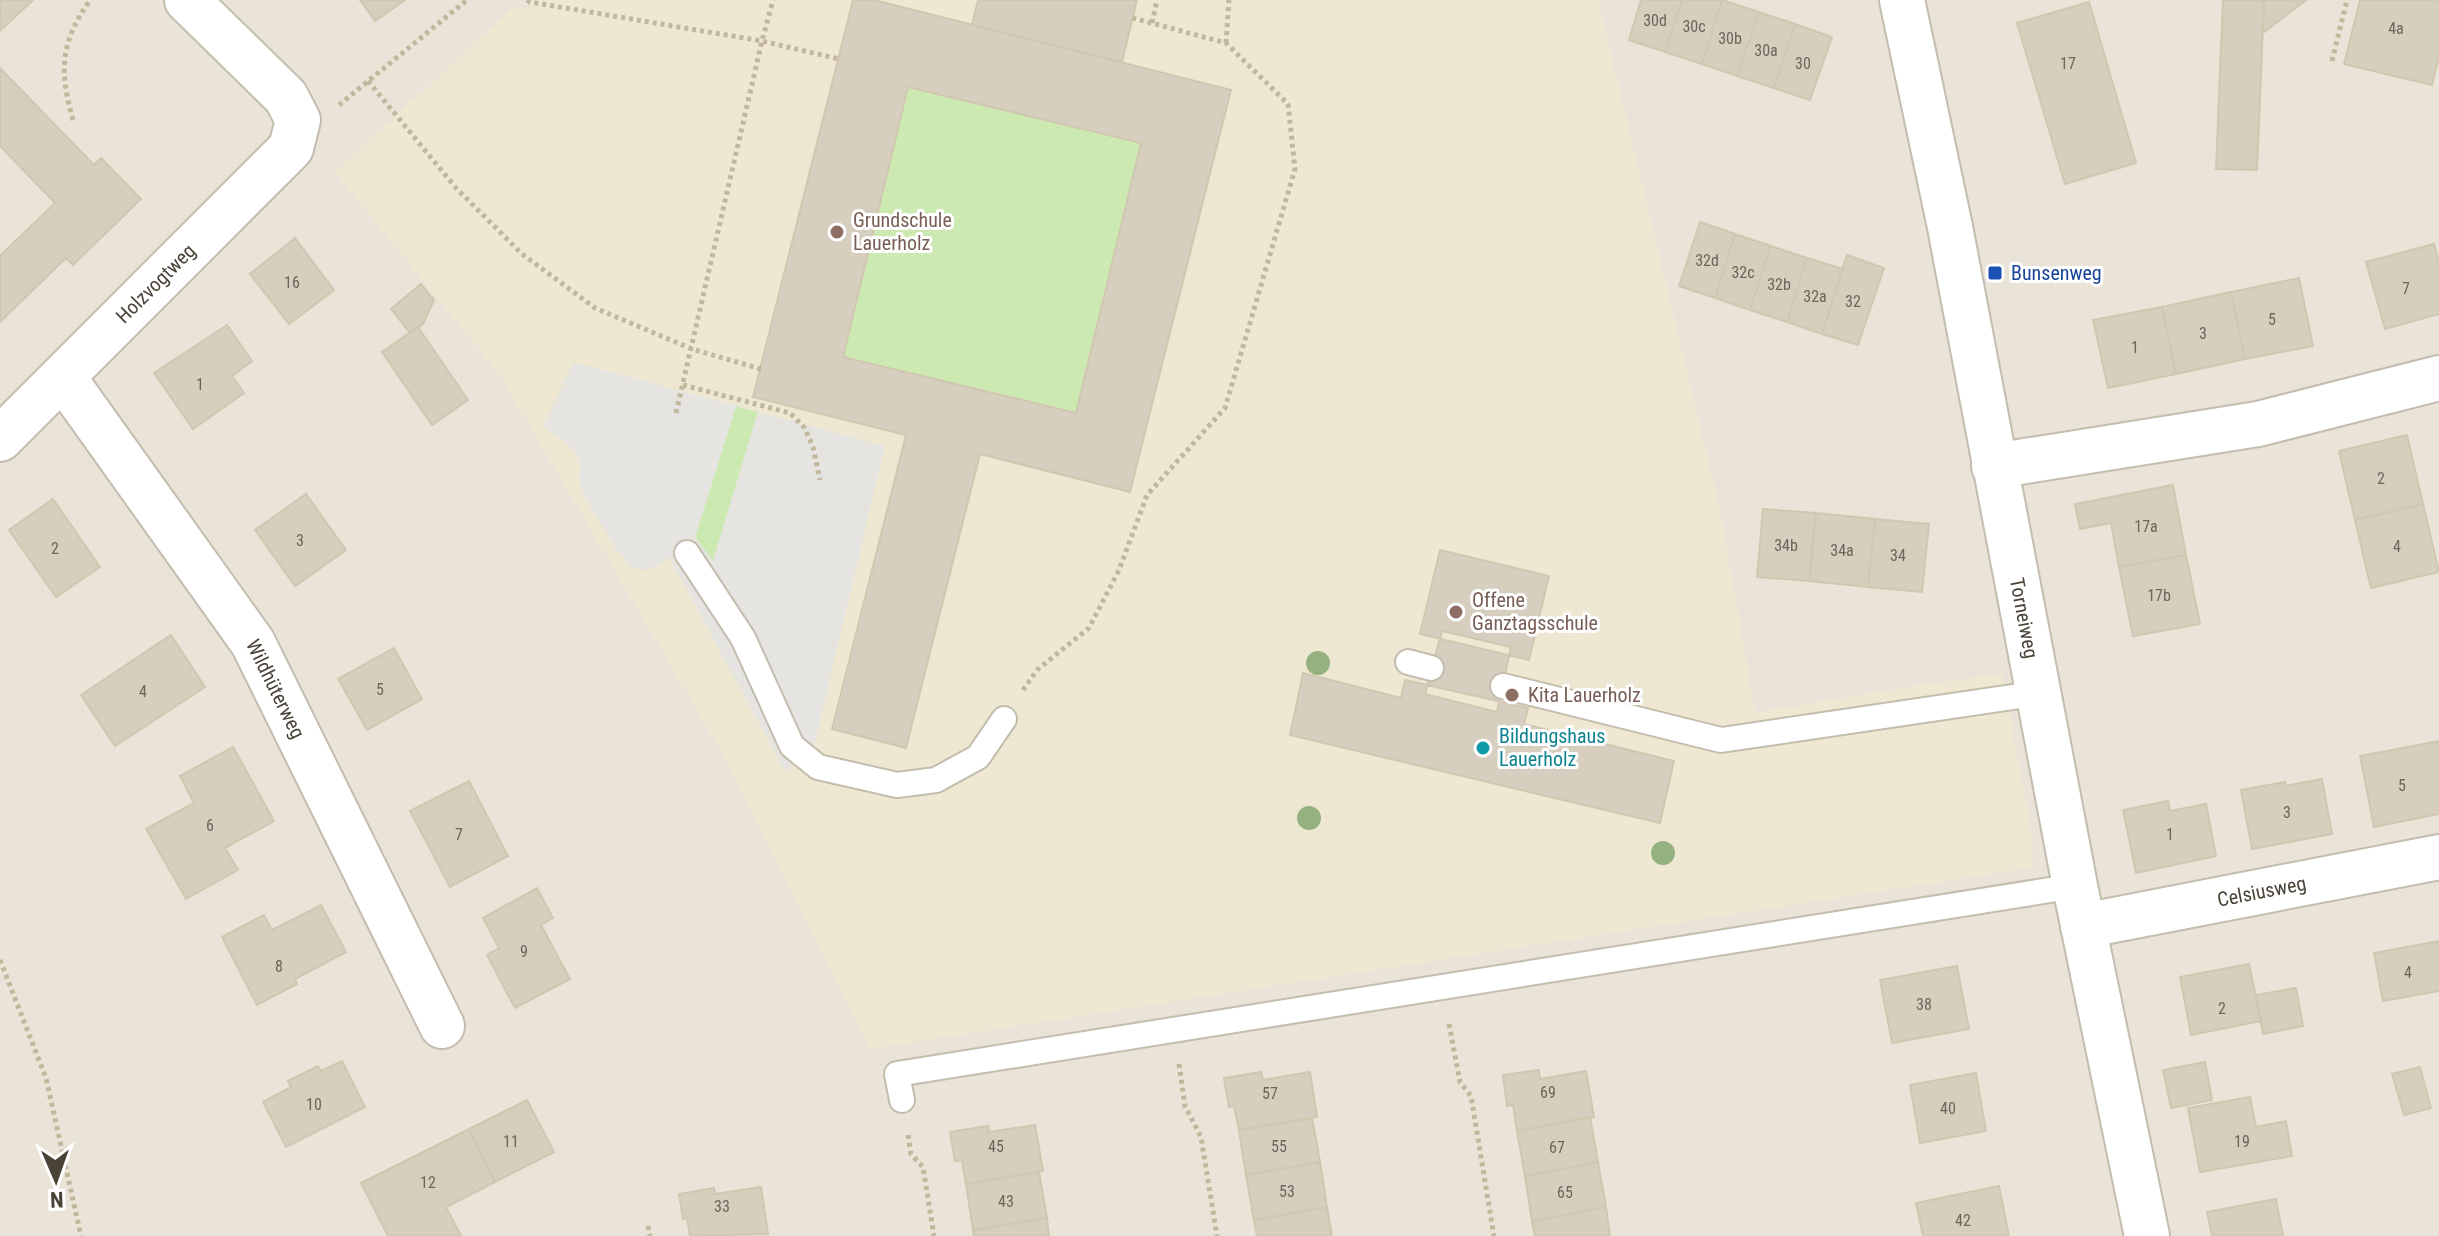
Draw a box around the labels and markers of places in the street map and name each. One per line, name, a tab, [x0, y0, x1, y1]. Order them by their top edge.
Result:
place label: Grundschule Lauerholz	[853, 208, 952, 255]
marker: Grundschule Lauerholz	[828, 223, 846, 241]
place label: Bunsenweg	[2011, 261, 2102, 285]
marker: Bunsenweg	[1986, 264, 2004, 282]
place label: Offene Ganztagsschule	[1472, 588, 1598, 635]
marker: Offene Ganztagsschule	[1447, 603, 1465, 621]
place label: Kita Lauerholz	[1528, 683, 1641, 707]
marker: Kita Lauerholz	[1503, 686, 1521, 704]
place label: Bildungshaus Lauerholz	[1499, 724, 1605, 771]
marker: Bildungshaus Lauerholz	[1474, 739, 1492, 757]

